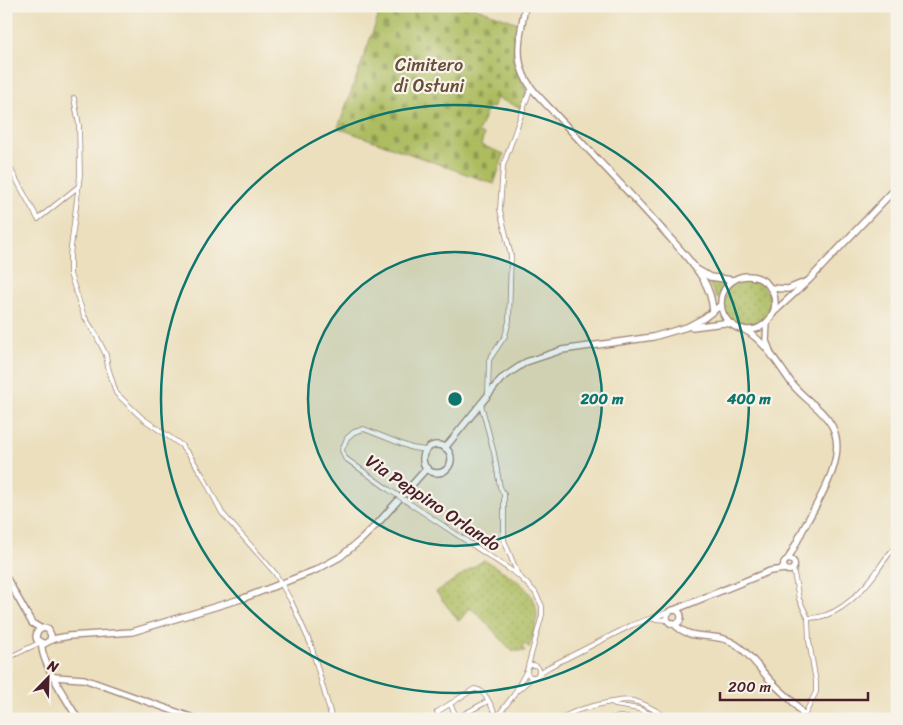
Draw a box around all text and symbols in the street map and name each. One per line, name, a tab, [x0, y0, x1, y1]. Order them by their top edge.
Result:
park label: Cimitero di Ostuni	[394, 49, 465, 102]
text: 200 m	[579, 386, 624, 412]
text: 400 m	[726, 386, 771, 412]
centre of rings	[446, 390, 464, 408]
street label: Via Peppino Orlando	[359, 446, 507, 560]
north arrow	[22, 652, 72, 702]
text: N	[43, 653, 63, 680]
scale bar	[720, 670, 868, 702]
text: 200 m	[728, 674, 772, 700]

